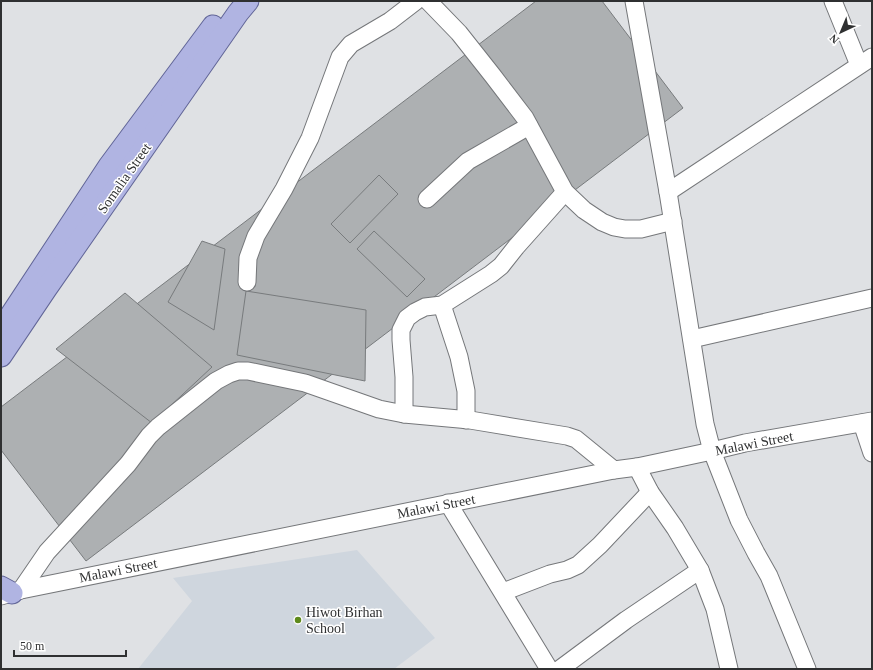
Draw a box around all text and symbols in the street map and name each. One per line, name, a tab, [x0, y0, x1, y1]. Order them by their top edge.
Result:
north arrow	[821, 12, 861, 52]
text: N	[827, 32, 841, 46]
street label: Somalia Street	[95, 140, 154, 216]
street label: Malawi Street	[714, 429, 794, 458]
street label: Malawi Street	[396, 492, 476, 521]
street label: Malawi Street	[78, 556, 158, 585]
place label: Hiwot Birhan School	[306, 605, 383, 636]
marker: Hiwot Birhan School	[293, 615, 303, 625]
scale bar	[14, 632, 126, 658]
text: 50 m	[20, 639, 45, 653]

